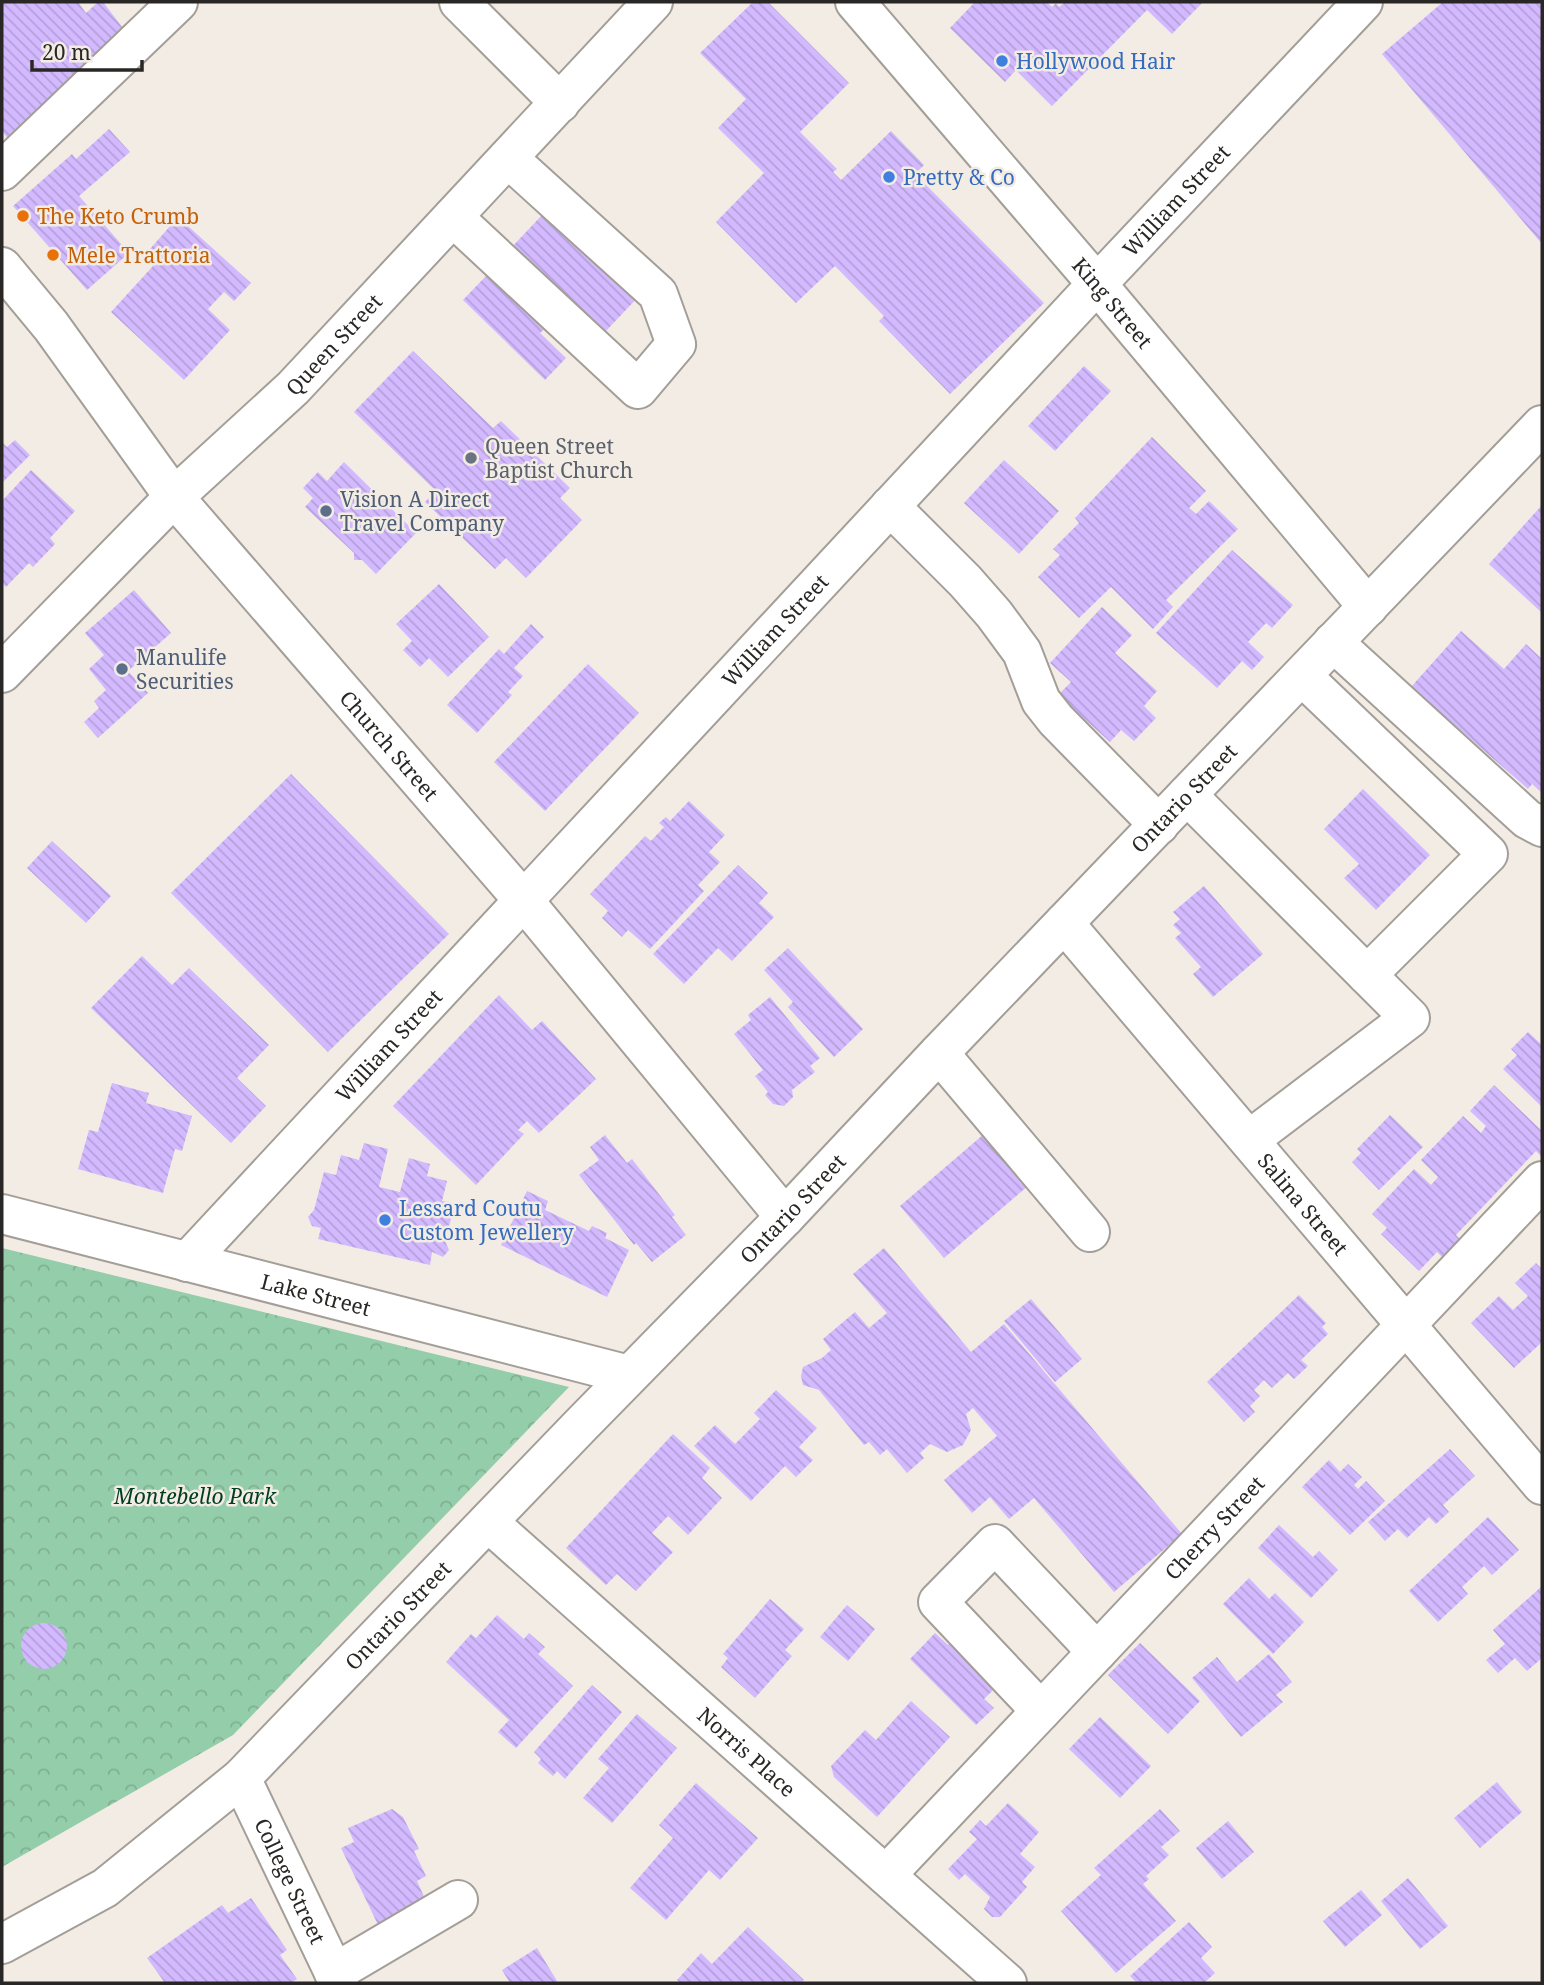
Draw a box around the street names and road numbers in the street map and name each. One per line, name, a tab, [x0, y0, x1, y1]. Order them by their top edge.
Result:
street label: William Street	[1116, 138, 1236, 262]
street label: King Street	[1066, 251, 1159, 354]
street label: Queen Street	[279, 288, 388, 401]
street label: William Street	[715, 568, 834, 693]
street label: Church Street	[334, 684, 445, 806]
street label: Ontario Street	[1125, 737, 1243, 859]
street label: William Street	[329, 983, 448, 1108]
street label: Salina Street	[1252, 1147, 1355, 1261]
street label: Ontario Street	[734, 1148, 851, 1269]
street label: Lake Street	[258, 1267, 374, 1322]
street label: Cherry Street	[1158, 1470, 1270, 1586]
street label: Ontario Street	[339, 1555, 457, 1676]
street label: Norris Place	[692, 1701, 802, 1803]
street label: College Street	[248, 1813, 332, 1948]

